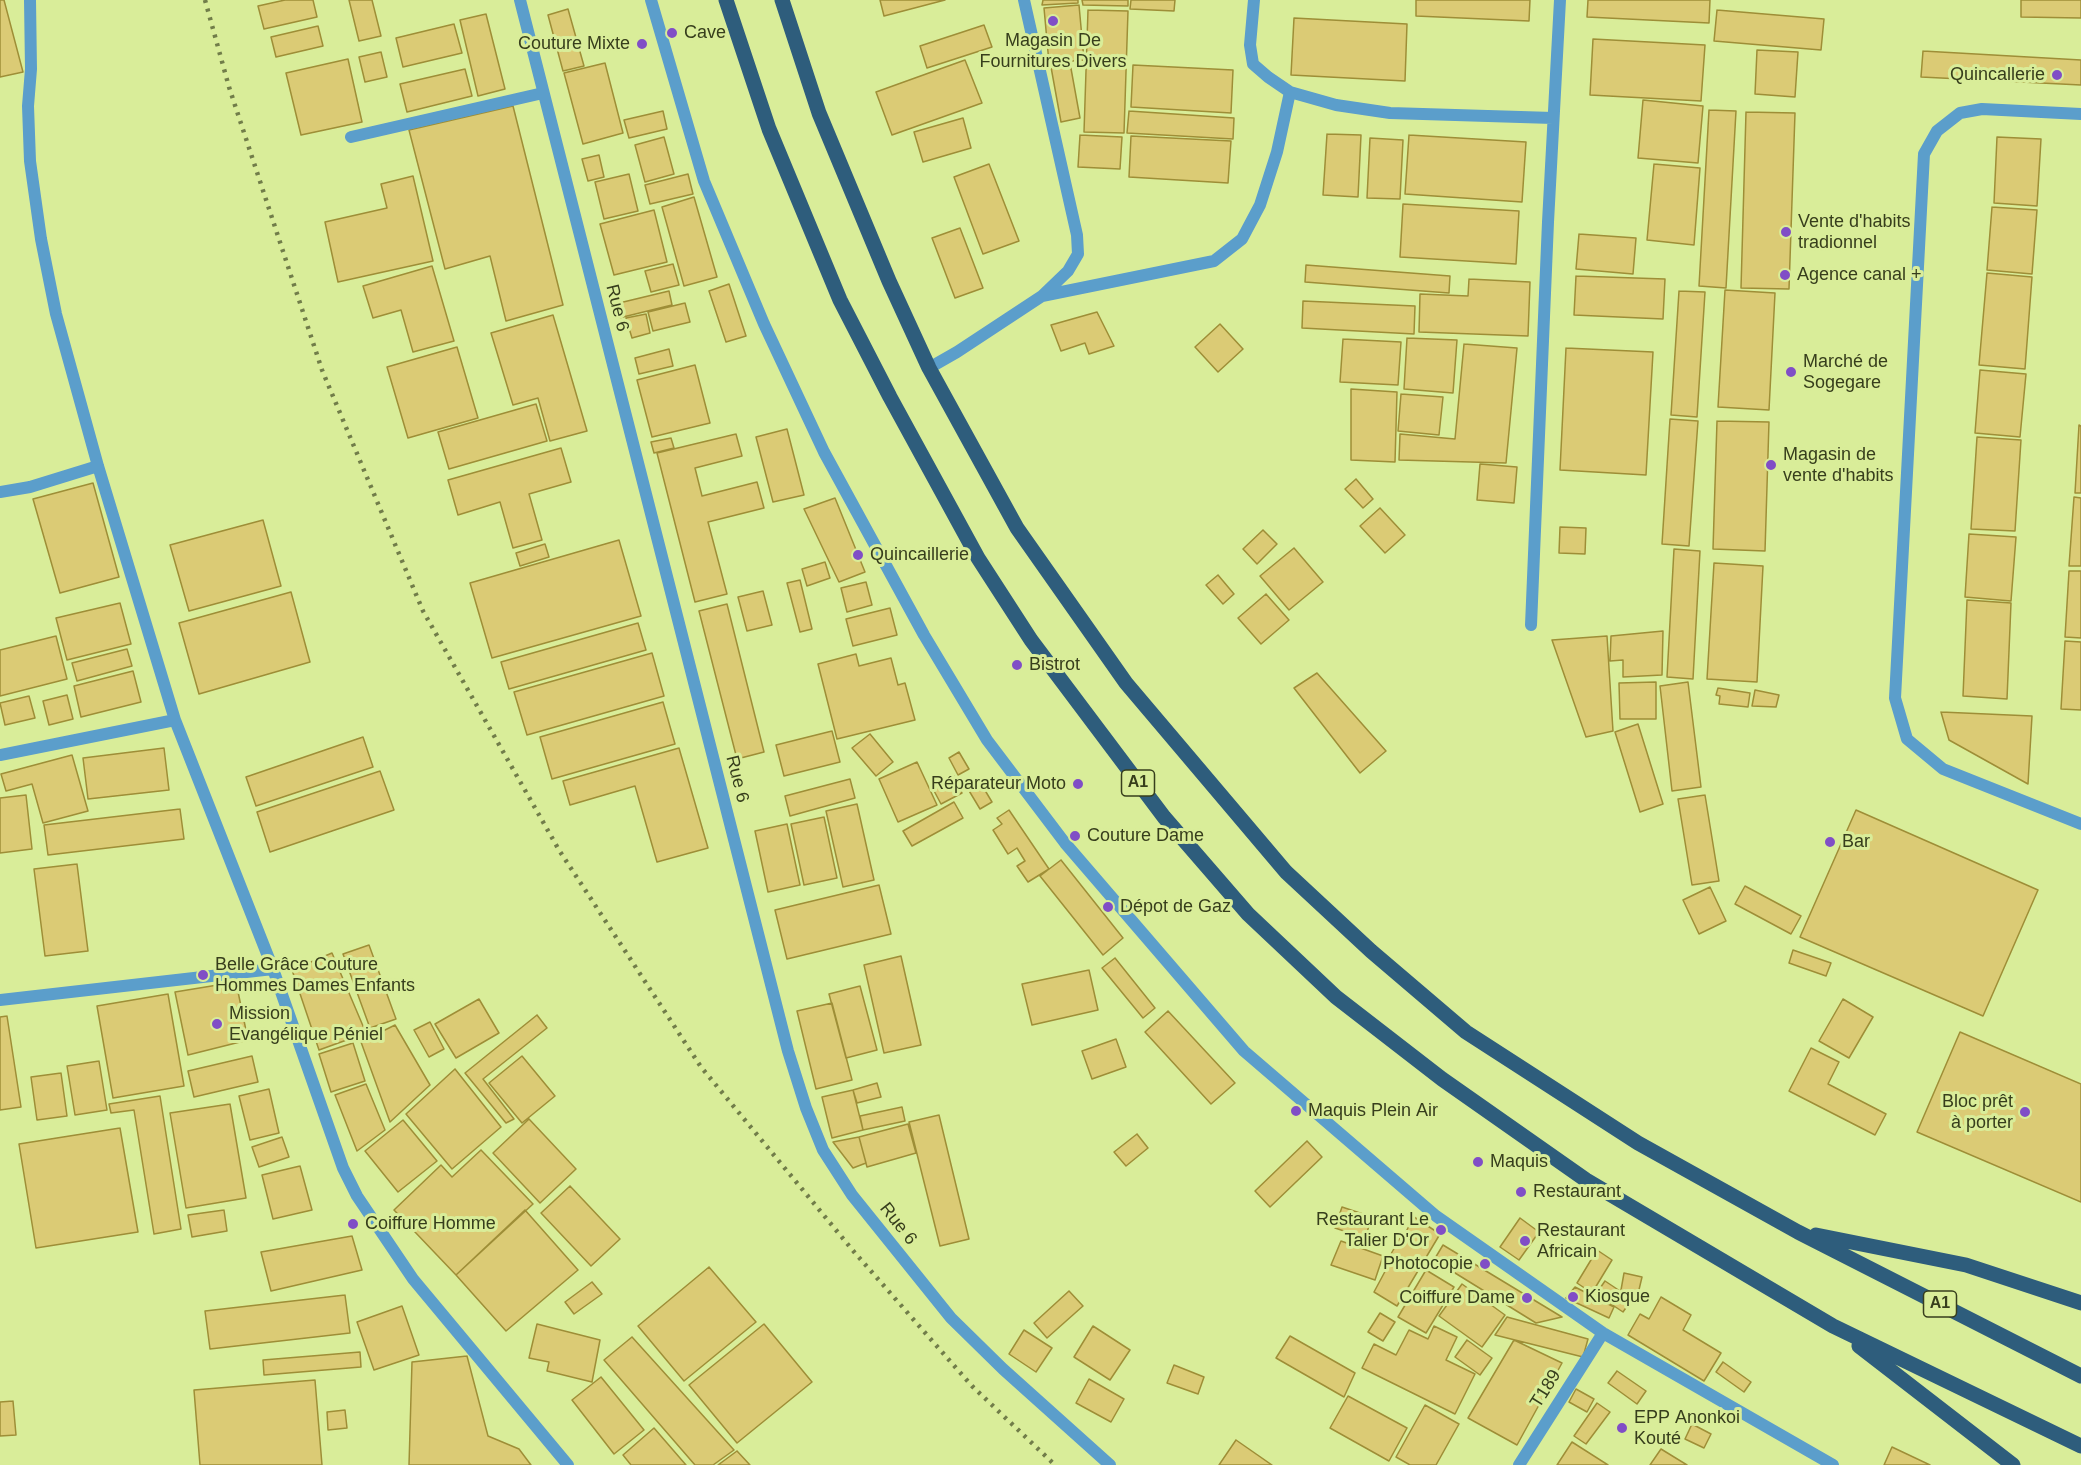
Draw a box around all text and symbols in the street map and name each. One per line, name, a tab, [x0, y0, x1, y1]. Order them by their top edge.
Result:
marker: Magasin De Fournitures Divers	[1046, 14, 1060, 28]
place label: Cave	[684, 22, 726, 44]
marker: Cave	[665, 26, 679, 40]
place label: Magasin De Fournitures Divers	[979, 30, 1127, 72]
place label: Couture Mixte	[518, 33, 630, 55]
marker: Couture Mixte	[635, 37, 649, 51]
place label: Quincallerie	[1950, 64, 2045, 86]
marker: Quincallerie	[2050, 68, 2064, 82]
place label: Vente d'habits tradionnel	[1798, 211, 1911, 254]
marker: Vente d'habits tradionnel	[1779, 225, 1793, 239]
place label: Agence canal +	[1797, 264, 1922, 286]
marker: Agence canal +	[1778, 268, 1792, 282]
street label: Rue 6	[601, 282, 633, 334]
place label: Marché de Sogegare	[1803, 351, 1888, 394]
marker: Marché de Sogegare	[1784, 365, 1798, 379]
place label: Magasin de vente d'habits	[1783, 444, 1894, 486]
marker: Magasin de vente d'habits	[1764, 458, 1778, 472]
place label: Quincaillerie	[870, 544, 969, 566]
marker: Quincaillerie	[851, 548, 865, 562]
place label: Bistrot	[1029, 654, 1080, 676]
marker: Bistrot	[1010, 658, 1024, 672]
street label: Rue 6	[721, 753, 753, 805]
road number: A1	[1122, 770, 1154, 796]
place label: Réparateur Moto	[931, 773, 1066, 795]
marker: Réparateur Moto	[1071, 777, 1085, 791]
place label: Couture Dame	[1087, 825, 1204, 847]
marker: Couture Dame	[1068, 829, 1082, 843]
place label: Bar	[1842, 831, 1870, 853]
marker: Bar	[1823, 835, 1837, 849]
place label: Dépot de Gaz	[1120, 896, 1231, 918]
marker: Dépot de Gaz	[1101, 900, 1115, 914]
place label: Belle Grâce Couture Hommes Dames Enfants	[215, 954, 415, 996]
marker: Belle Grâce Couture Hommes Dames Enfants	[196, 968, 210, 982]
place label: Mission Evangélique Péniel	[229, 1003, 383, 1046]
marker: Mission Evangélique Péniel	[210, 1017, 224, 1031]
place label: Bloc prêt à porter	[1942, 1091, 2013, 1134]
place label: Maquis Plein Air	[1308, 1100, 1438, 1122]
marker: Maquis Plein Air	[1289, 1104, 1303, 1118]
marker: Bloc prêt à porter	[2018, 1105, 2032, 1119]
place label: Maquis	[1490, 1151, 1548, 1173]
marker: Maquis	[1471, 1155, 1485, 1169]
place label: Restaurant	[1533, 1181, 1621, 1203]
marker: Restaurant	[1514, 1185, 1528, 1199]
street label: Rue 6	[875, 1198, 921, 1250]
place label: Restaurant Le Talier D'Or	[1316, 1209, 1429, 1252]
place label: Coiffure Homme	[365, 1213, 496, 1235]
marker: Coiffure Homme	[346, 1217, 360, 1231]
place label: Restaurant Africain	[1537, 1220, 1625, 1262]
marker: Restaurant Le Talier D'Or	[1434, 1223, 1448, 1237]
marker: Restaurant Africain	[1518, 1234, 1532, 1248]
place label: Photocopie	[1383, 1253, 1473, 1275]
marker: Photocopie	[1478, 1257, 1492, 1271]
place label: Kiosque	[1585, 1286, 1650, 1308]
place label: Coiffure Dame	[1399, 1287, 1515, 1309]
marker: Kiosque	[1566, 1290, 1580, 1304]
marker: Coiffure Dame	[1520, 1291, 1534, 1305]
road number: A1	[1924, 1291, 1956, 1317]
street label: T189	[1526, 1366, 1566, 1412]
place label: EPP Anonkoi Kouté	[1634, 1407, 1740, 1450]
marker: EPP Anonkoi Kouté	[1615, 1421, 1629, 1435]

